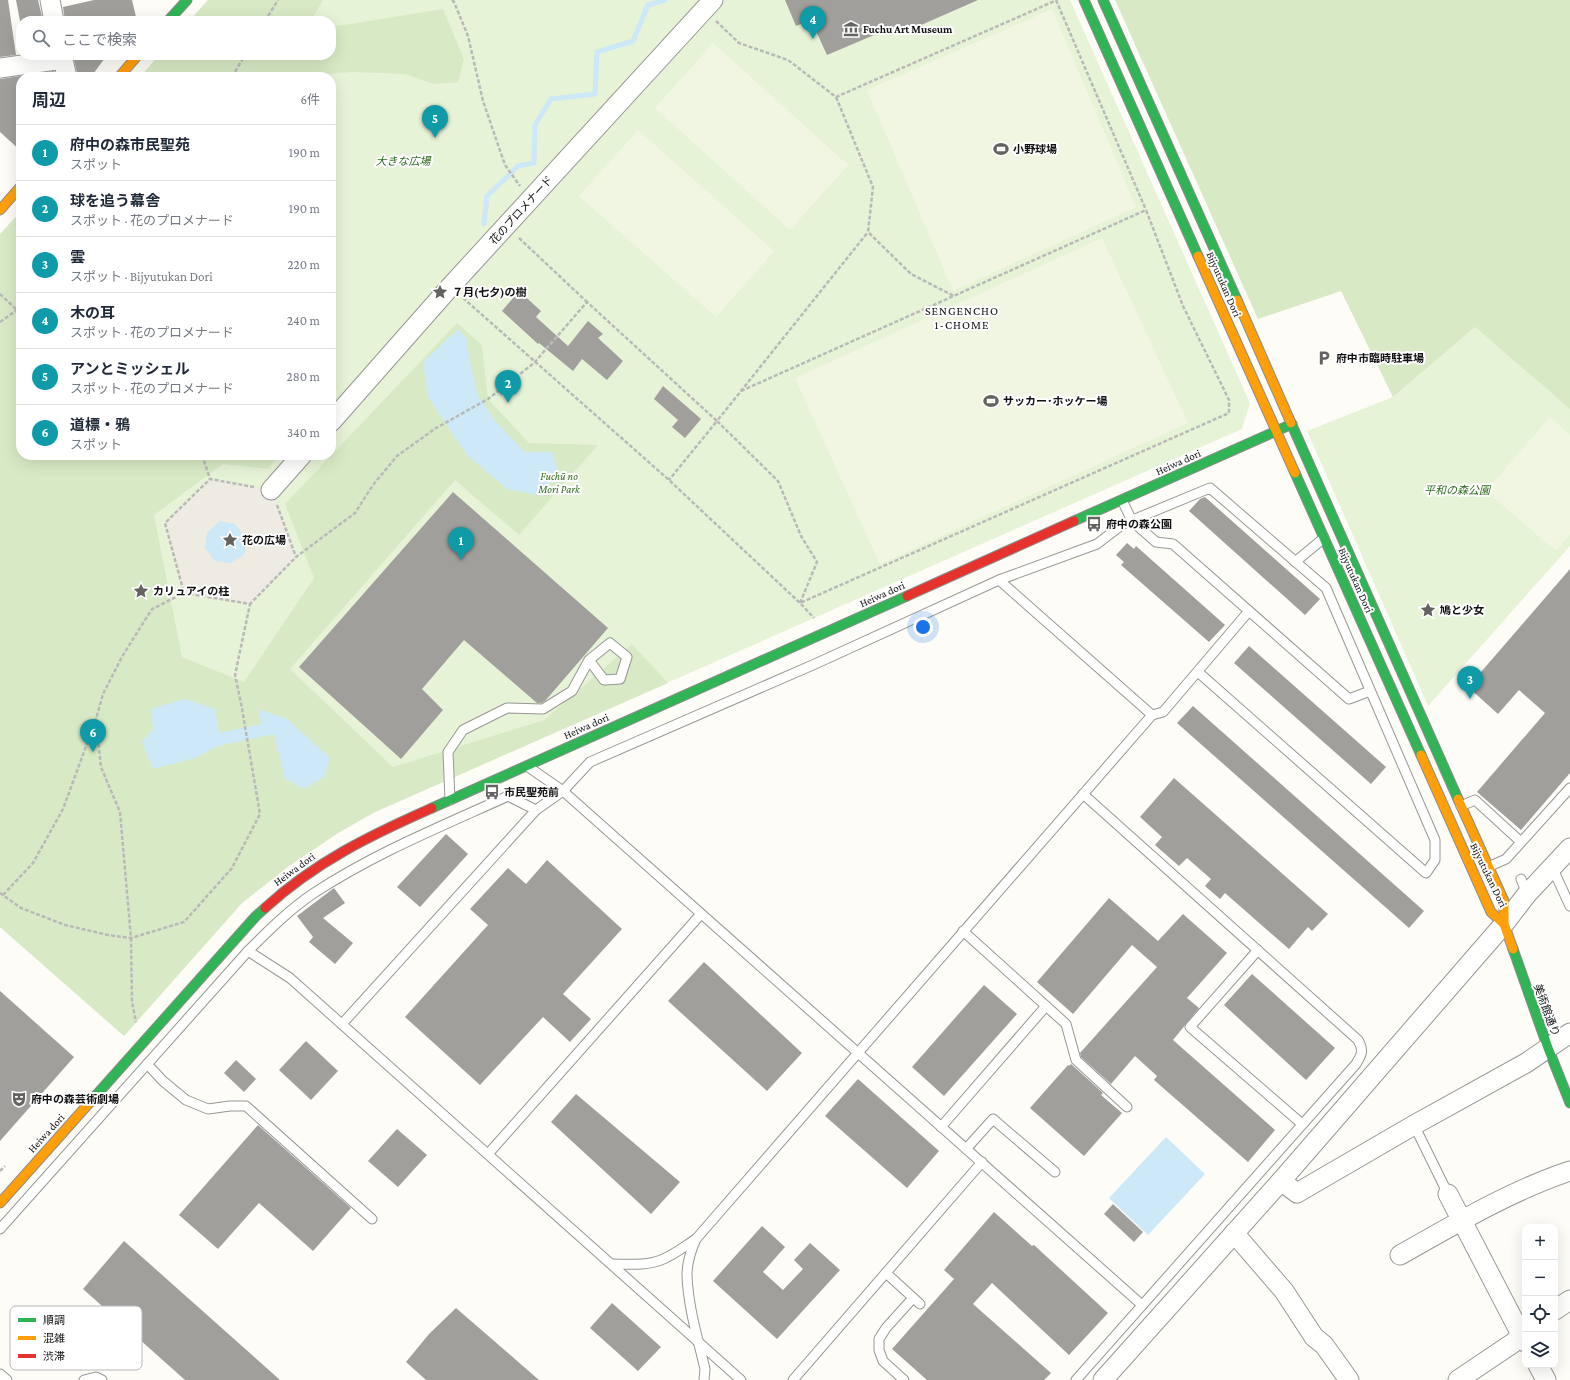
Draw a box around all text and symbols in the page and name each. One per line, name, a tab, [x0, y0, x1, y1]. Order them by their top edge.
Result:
pin: 4	[800, 6, 826, 39]
search box	[16, 16, 336, 60]
museum icon: Fuchu Art Museum	[842, 20, 860, 38]
place label: Fuchu Art Museum	[863, 23, 953, 35]
icon: search	[30, 27, 52, 49]
text: ここで検索	[62, 32, 137, 48]
text: 周辺	[32, 91, 66, 110]
text: 6件	[300, 92, 320, 107]
pin: 5	[422, 105, 448, 138]
text: 府中の森市民聖苑	[70, 137, 190, 153]
sports icon: 小野球場	[992, 140, 1010, 158]
place label: 小野球場	[1013, 143, 1057, 155]
text: 1	[43, 145, 47, 160]
text: 190 m	[289, 145, 320, 160]
park label: 大きな広場	[376, 155, 432, 167]
text: スポット	[70, 157, 122, 172]
street label: 花のプロメナード	[487, 173, 555, 247]
text: 球を追う幕舎	[70, 193, 160, 209]
text: 2	[42, 201, 48, 216]
text: 190 m	[289, 201, 320, 216]
text: スポット · 花のプロメナード	[70, 213, 234, 228]
text: 雲	[70, 249, 85, 265]
street label: Bijyutukan Dori	[1203, 250, 1244, 319]
text: 3	[42, 257, 48, 272]
text: 220 m	[287, 257, 320, 272]
text: スポット · Bijyutukan Dori	[70, 269, 213, 284]
place icon: ７月(七夕)の樹	[431, 283, 449, 301]
place label: ７月(七夕)の樹	[452, 286, 526, 299]
district label: SENGENCHO 1-CHOME	[925, 304, 999, 332]
text: 木の耳	[70, 305, 115, 321]
text: 4	[41, 313, 49, 328]
text: 240 m	[287, 313, 320, 328]
text: スポット · 花のプロメナード	[70, 325, 234, 340]
parking icon: 府中市臨時駐車場	[1315, 349, 1333, 367]
place label: 府中市臨時駐車場	[1336, 352, 1424, 364]
text: アンとミッシェル	[70, 361, 189, 377]
text: 5	[42, 369, 48, 384]
text: 280 m	[287, 369, 320, 384]
pin: 2	[495, 370, 521, 403]
text: スポット · 花のプロメナード	[70, 381, 234, 396]
sports icon: サッカー･ホッケー場	[982, 392, 1000, 410]
place label: サッカー･ホッケー場	[1003, 395, 1108, 407]
text: 道標・鴉	[70, 417, 130, 433]
text: 6	[41, 425, 49, 440]
text: 340 m	[287, 425, 320, 440]
text: スポット	[70, 437, 122, 452]
street label: Heiwa dori	[1154, 447, 1203, 477]
park label: Fuchū no Mori Park	[537, 470, 581, 495]
park label: 平和の森公園	[1424, 484, 1492, 496]
bus stop icon: 府中の森公園	[1085, 515, 1103, 533]
place label: 府中の森公園	[1106, 518, 1172, 530]
pin: 1	[448, 527, 474, 560]
place icon: 花の広場	[221, 531, 239, 549]
place label: 花の広場	[242, 534, 286, 546]
street label: Bijyutukan Dori	[1335, 546, 1376, 615]
street label: Heiwa dori	[858, 579, 907, 609]
place icon: カリュアイの柱	[132, 582, 150, 600]
place label: カリュアイの柱	[153, 585, 229, 597]
place icon: 鳩と少女	[1419, 601, 1437, 619]
place label: 鳩と少女	[1440, 604, 1484, 616]
your location	[913, 617, 933, 637]
pin: 3	[1457, 666, 1483, 699]
street label: Heiwa dori	[562, 711, 611, 741]
pin: 6	[80, 719, 106, 752]
bus stop icon: 市民聖苑前	[483, 783, 501, 801]
place label: 市民聖苑前	[504, 786, 559, 798]
street label: Bijyutukan Dori	[1467, 841, 1510, 910]
street label: Heiwa dori	[271, 850, 317, 888]
street label: 美術館通り	[1532, 982, 1562, 1038]
theatre icon: 府中の森芸術劇場	[10, 1090, 28, 1108]
place label: 府中の森芸術劇場	[31, 1093, 119, 1105]
street label: Heiwa dori	[25, 1111, 67, 1155]
map controls	[1522, 1224, 1558, 1368]
button: +	[1522, 1224, 1558, 1260]
button: −	[1522, 1260, 1558, 1296]
button: locate	[1522, 1296, 1558, 1332]
legend	[10, 1306, 142, 1370]
text: 順調	[43, 1314, 65, 1326]
text: 混雑	[43, 1332, 65, 1344]
button: layers	[1522, 1332, 1558, 1368]
text: 渋滞	[43, 1350, 65, 1362]

